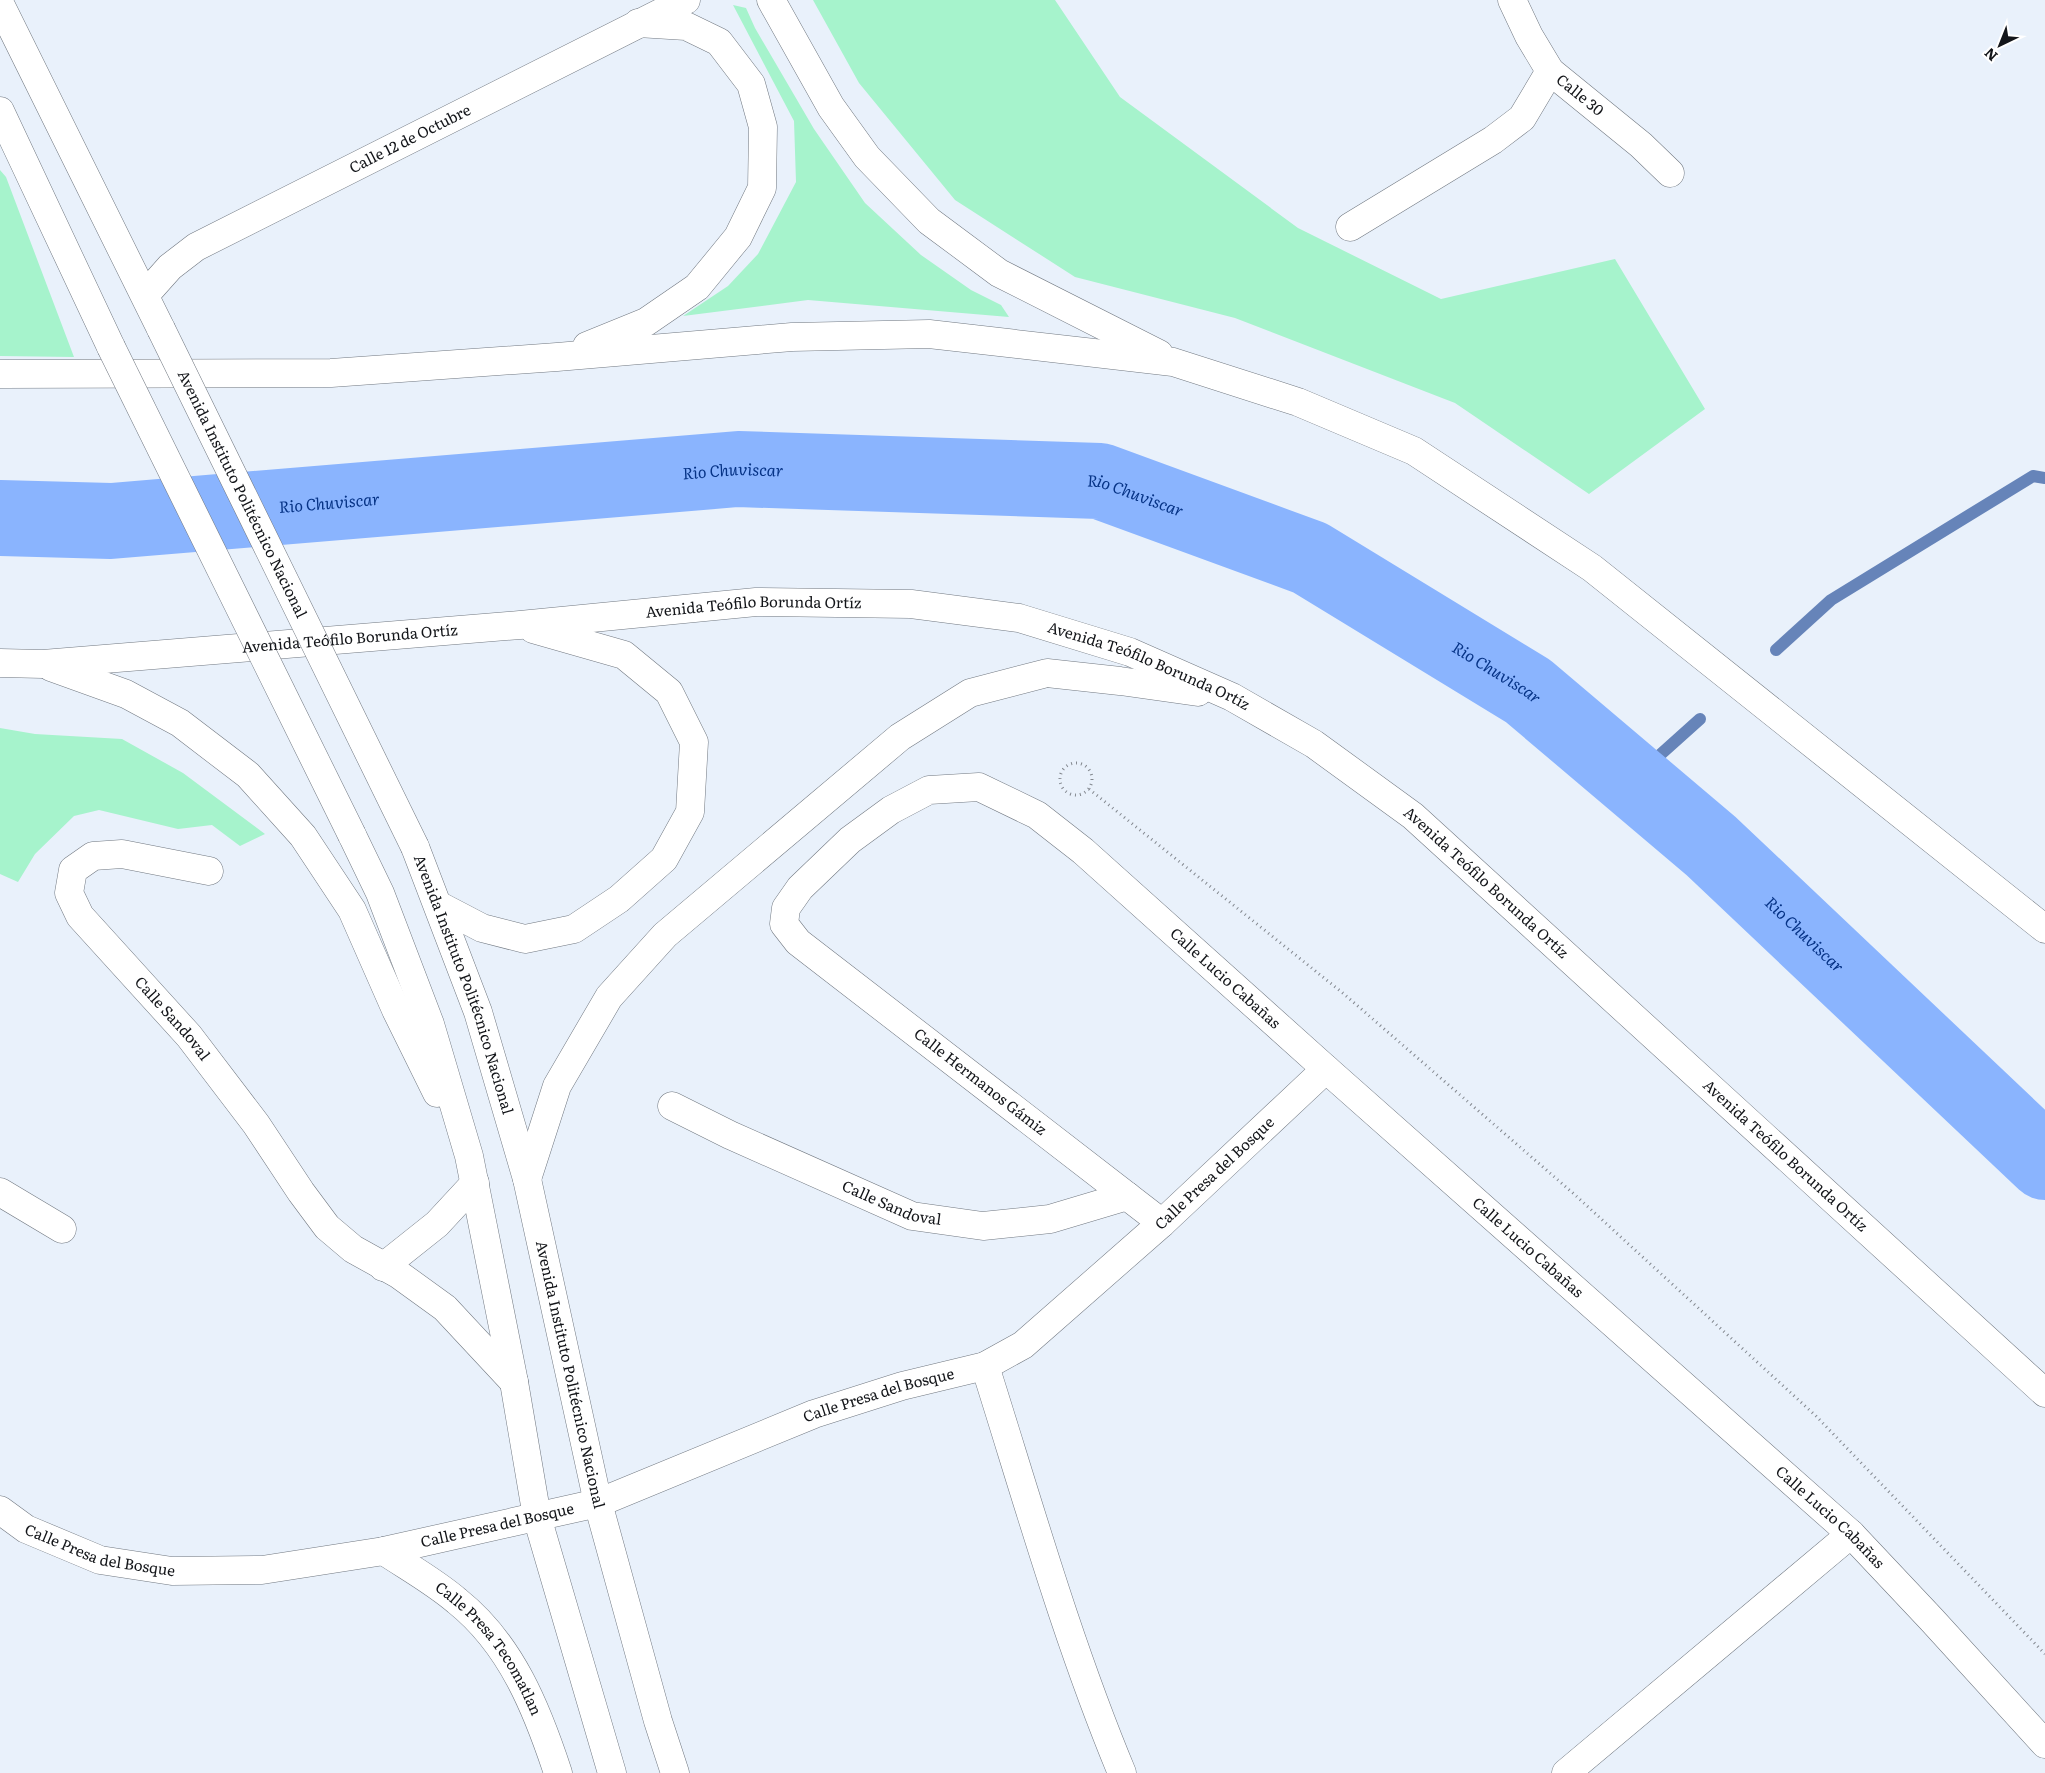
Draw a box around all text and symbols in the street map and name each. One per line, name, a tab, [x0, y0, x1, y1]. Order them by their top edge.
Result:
north arrow	[1975, 20, 2025, 70]
text: N	[1979, 44, 2002, 67]
street label: Calle 30	[1552, 67, 1610, 121]
street label: Calle 12 de Octubre	[345, 97, 474, 178]
street label: Avenida Instituto Politécnico Nacional	[173, 366, 314, 621]
water label: Rio Chuviscar	[681, 456, 784, 485]
water label: Rio Chuviscar	[1087, 468, 1187, 522]
water label: Rio Chuviscar	[278, 486, 380, 518]
street label: Avenida Teófilo Borunda Ortíz	[644, 589, 862, 623]
street label: Avenida Teófilo Borunda Ortíz	[1045, 614, 1255, 715]
street label: Avenida Teófilo Borunda Ortíz	[241, 617, 459, 658]
water label: Rio Chuviscar	[1448, 635, 1547, 709]
street label: Avenida Teófilo Borunda Ortíz	[1400, 800, 1575, 963]
street label: Avenida Instituto Politécnico Nacional	[409, 851, 520, 1117]
water label: Rio Chuviscar	[1760, 890, 1850, 977]
street label: Calle Lucio Cabañas	[1166, 921, 1287, 1033]
street label: Calle Sandoval	[130, 971, 217, 1065]
street label: Calle Hermanos Gámiz	[910, 1022, 1052, 1140]
street label: Avenida Teófilo Borunda Ortíz	[1699, 1073, 1874, 1236]
street label: Calle Presa del Bosque	[1149, 1110, 1279, 1235]
street label: Calle Sandoval	[839, 1173, 943, 1230]
street label: Calle Lucio Cabañas	[1468, 1191, 1590, 1302]
street label: Avenida Instituto Politécnico Nacional	[531, 1238, 612, 1511]
street label: Calle Presa del Bosque	[799, 1361, 956, 1427]
street label: Calle Lucio Cabañas	[1771, 1459, 1891, 1573]
street label: Calle Presa del Bosque	[418, 1496, 576, 1552]
street label: Calle Presa del Bosque	[22, 1517, 177, 1581]
street label: Calle Presa Tecomatlan	[431, 1575, 549, 1719]

